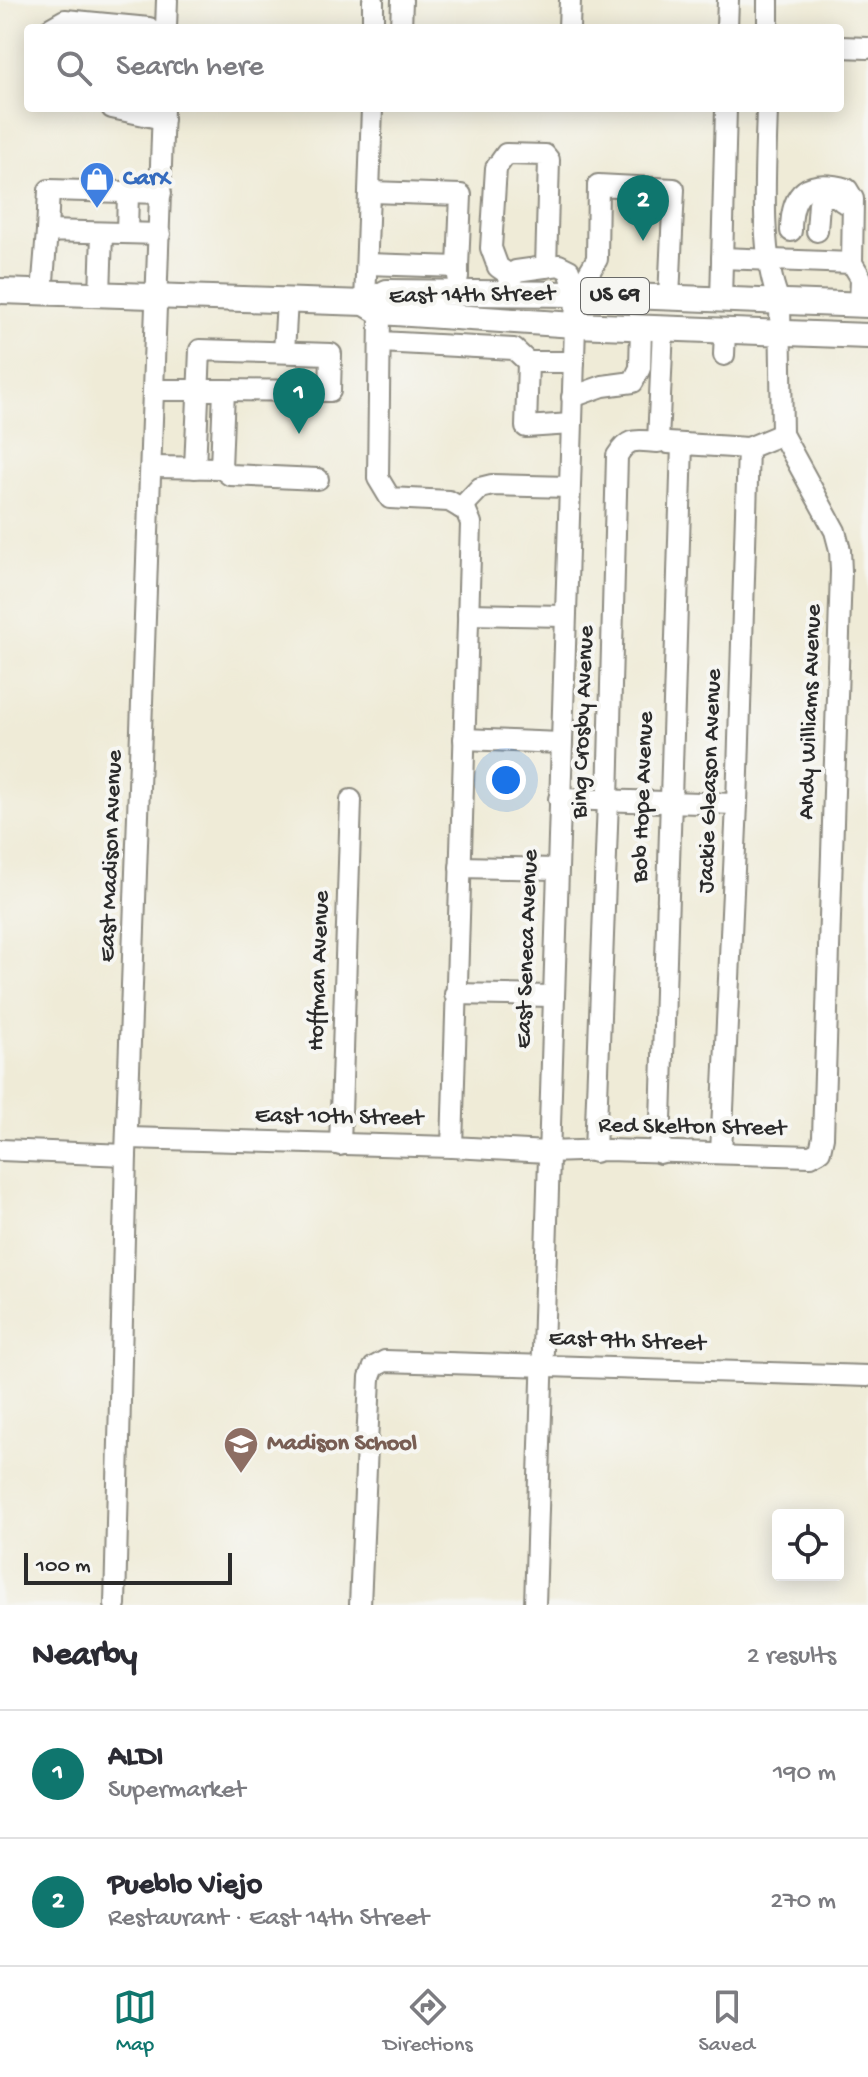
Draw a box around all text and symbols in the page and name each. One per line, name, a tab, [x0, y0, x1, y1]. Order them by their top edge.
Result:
search box	[24, 24, 844, 112]
icon: search	[52, 46, 96, 90]
text: Search here	[116, 51, 264, 86]
shop icon: CarX	[78, 160, 116, 210]
place label: CarX	[123, 165, 172, 194]
pin: 2	[617, 175, 669, 241]
road number: US 69	[581, 278, 649, 314]
street label: East 14th Street	[389, 280, 557, 312]
pin: 1	[273, 368, 325, 434]
street label: Andy Williams Avenue	[793, 603, 829, 820]
street label: Bing Crosby Avenue	[566, 624, 602, 820]
street label: Jackie Gleason Avenue	[693, 668, 729, 894]
street label: Bob Hope Avenue	[626, 710, 662, 884]
street label: East Madison Avenue	[94, 749, 130, 963]
your location	[486, 760, 526, 800]
street label: East Seneca Avenue	[510, 848, 546, 1049]
street label: Hoffman Avenue	[303, 890, 337, 1052]
street label: East 10th Street	[255, 1102, 426, 1134]
street label: Red Skelton Street	[598, 1112, 788, 1144]
street label: East 9th Street	[548, 1325, 708, 1359]
school or university icon: Madison School	[222, 1425, 260, 1475]
place label: Madison School	[267, 1430, 417, 1459]
map controls	[772, 1509, 844, 1581]
button: locate	[772, 1509, 844, 1581]
scale bar	[24, 1549, 232, 1585]
text: 100 m	[36, 1554, 91, 1580]
text: Nearby	[32, 1637, 137, 1677]
text: 2 results	[747, 1642, 836, 1673]
text: ALDI	[108, 1741, 163, 1776]
text: 1	[53, 1759, 63, 1790]
text: 190 m	[773, 1759, 836, 1790]
text: Supermarket	[108, 1776, 245, 1807]
text: Pueblo Viejo	[108, 1869, 262, 1904]
text: 2	[52, 1887, 64, 1918]
text: 270 m	[770, 1887, 836, 1918]
text: Restaurant · East 14th Street	[108, 1904, 429, 1935]
tab: Map	[113, 1985, 157, 2059]
tab: Directions	[383, 1985, 473, 2059]
tab: Saved	[699, 1985, 755, 2059]

